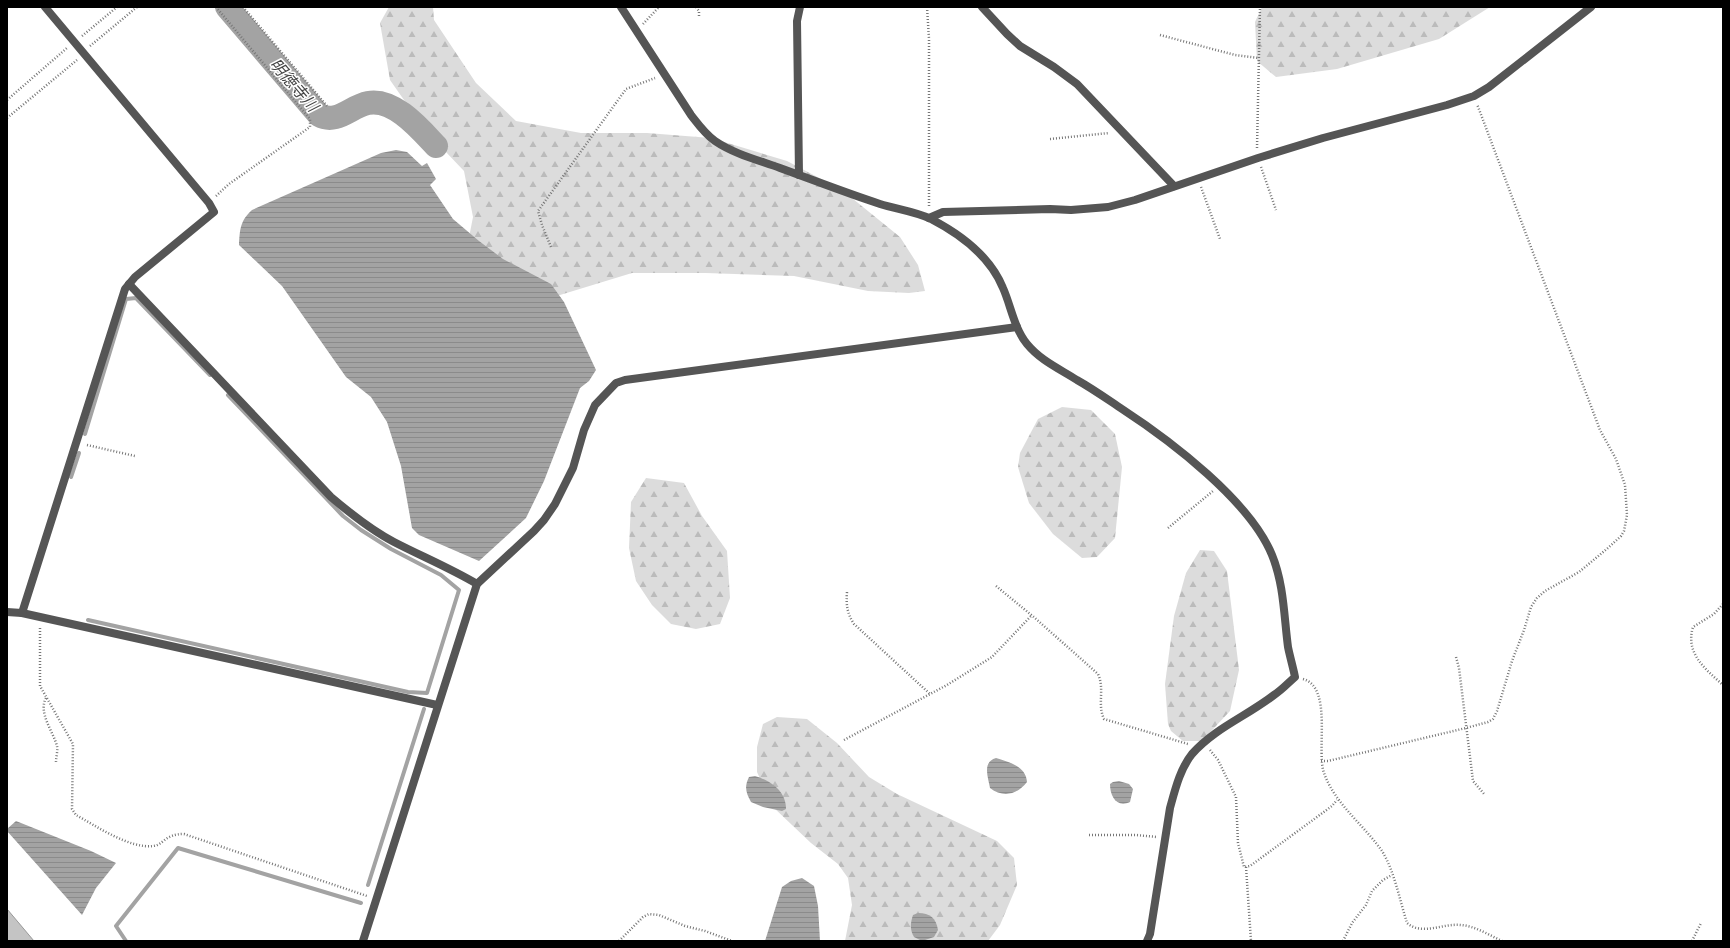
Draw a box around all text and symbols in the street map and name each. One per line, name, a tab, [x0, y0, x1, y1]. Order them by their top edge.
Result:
water label: 明徳寺川	[265, 54, 324, 118]

